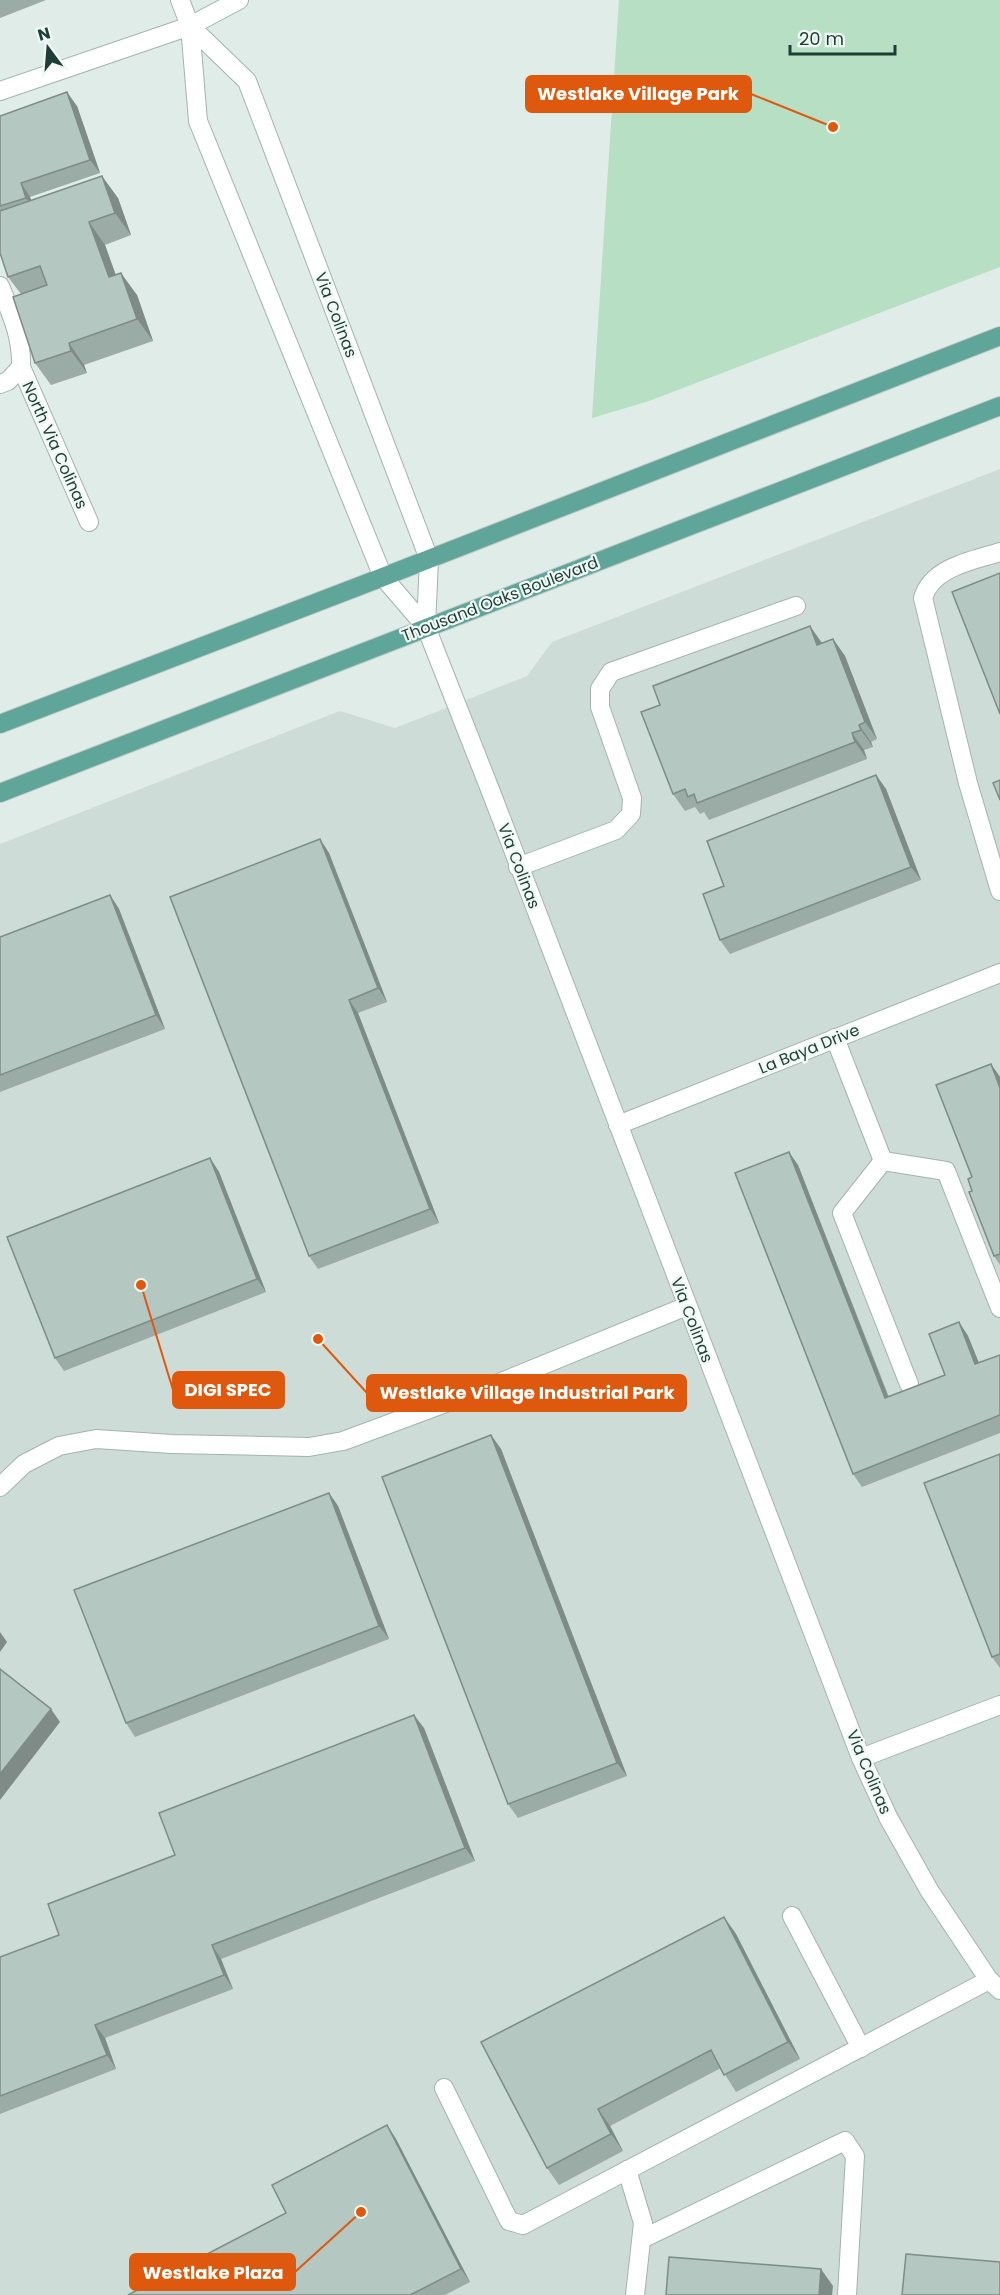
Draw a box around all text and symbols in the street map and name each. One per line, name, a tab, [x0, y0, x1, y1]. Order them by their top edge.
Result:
north arrow	[18, 18, 78, 78]
scale bar	[790, 18, 895, 56]
text: N	[35, 21, 53, 47]
text: 20 m	[799, 26, 844, 51]
callout: Westlake Village Park	[526, 76, 751, 112]
text: Westlake Village Park	[537, 81, 740, 106]
street label: Via Colinas	[309, 269, 363, 361]
street label: North Via Colinas	[17, 378, 93, 512]
street label: Thousand Oaks Boulevard	[398, 551, 602, 647]
street label: Via Colinas	[492, 820, 546, 912]
street label: La Baya Drive	[755, 1018, 863, 1080]
street label: Via Colinas	[665, 1274, 719, 1366]
callout: DIGI SPEC	[173, 1372, 284, 1408]
callout: Westlake Village Industrial Park	[367, 1375, 686, 1411]
text: DIGI SPEC	[185, 1377, 272, 1402]
text: Westlake Village Industrial Park	[379, 1380, 675, 1405]
street label: Via Colinas	[841, 1726, 897, 1818]
callout: Westlake Plaza	[130, 2254, 295, 2290]
text: Westlake Plaza	[143, 2260, 283, 2285]

